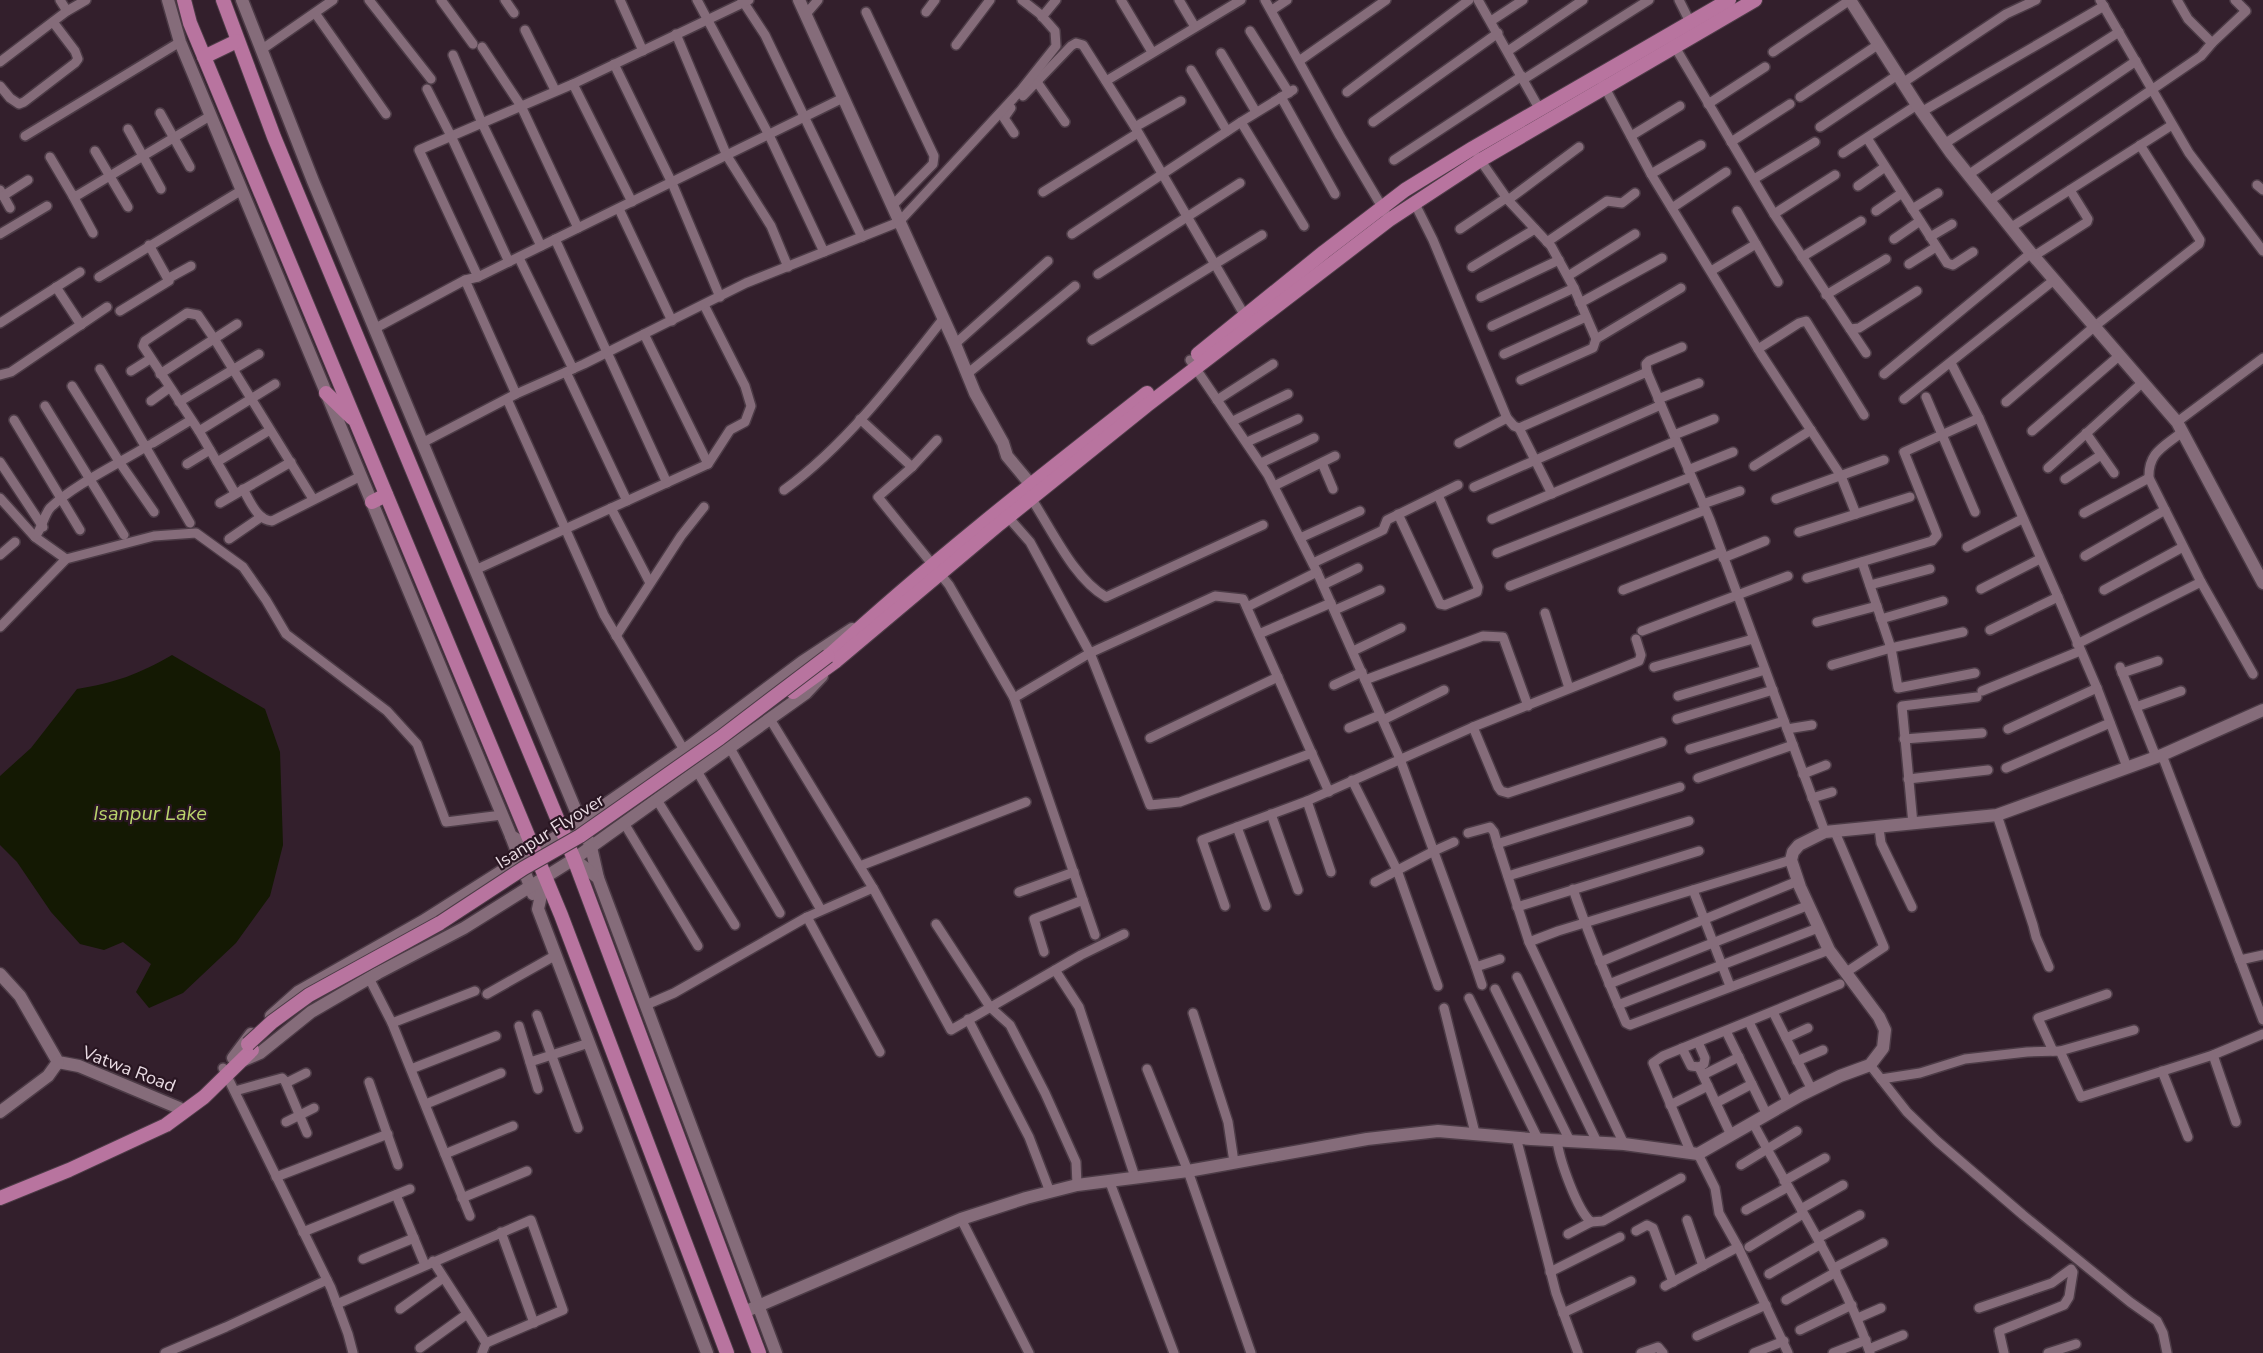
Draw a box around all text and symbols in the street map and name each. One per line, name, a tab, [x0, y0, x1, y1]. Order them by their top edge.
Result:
street label: Isanpur Flyover	[491, 788, 609, 874]
water label: Isanpur Lake	[93, 800, 207, 827]
street label: Vatwa Road	[78, 1040, 179, 1098]

